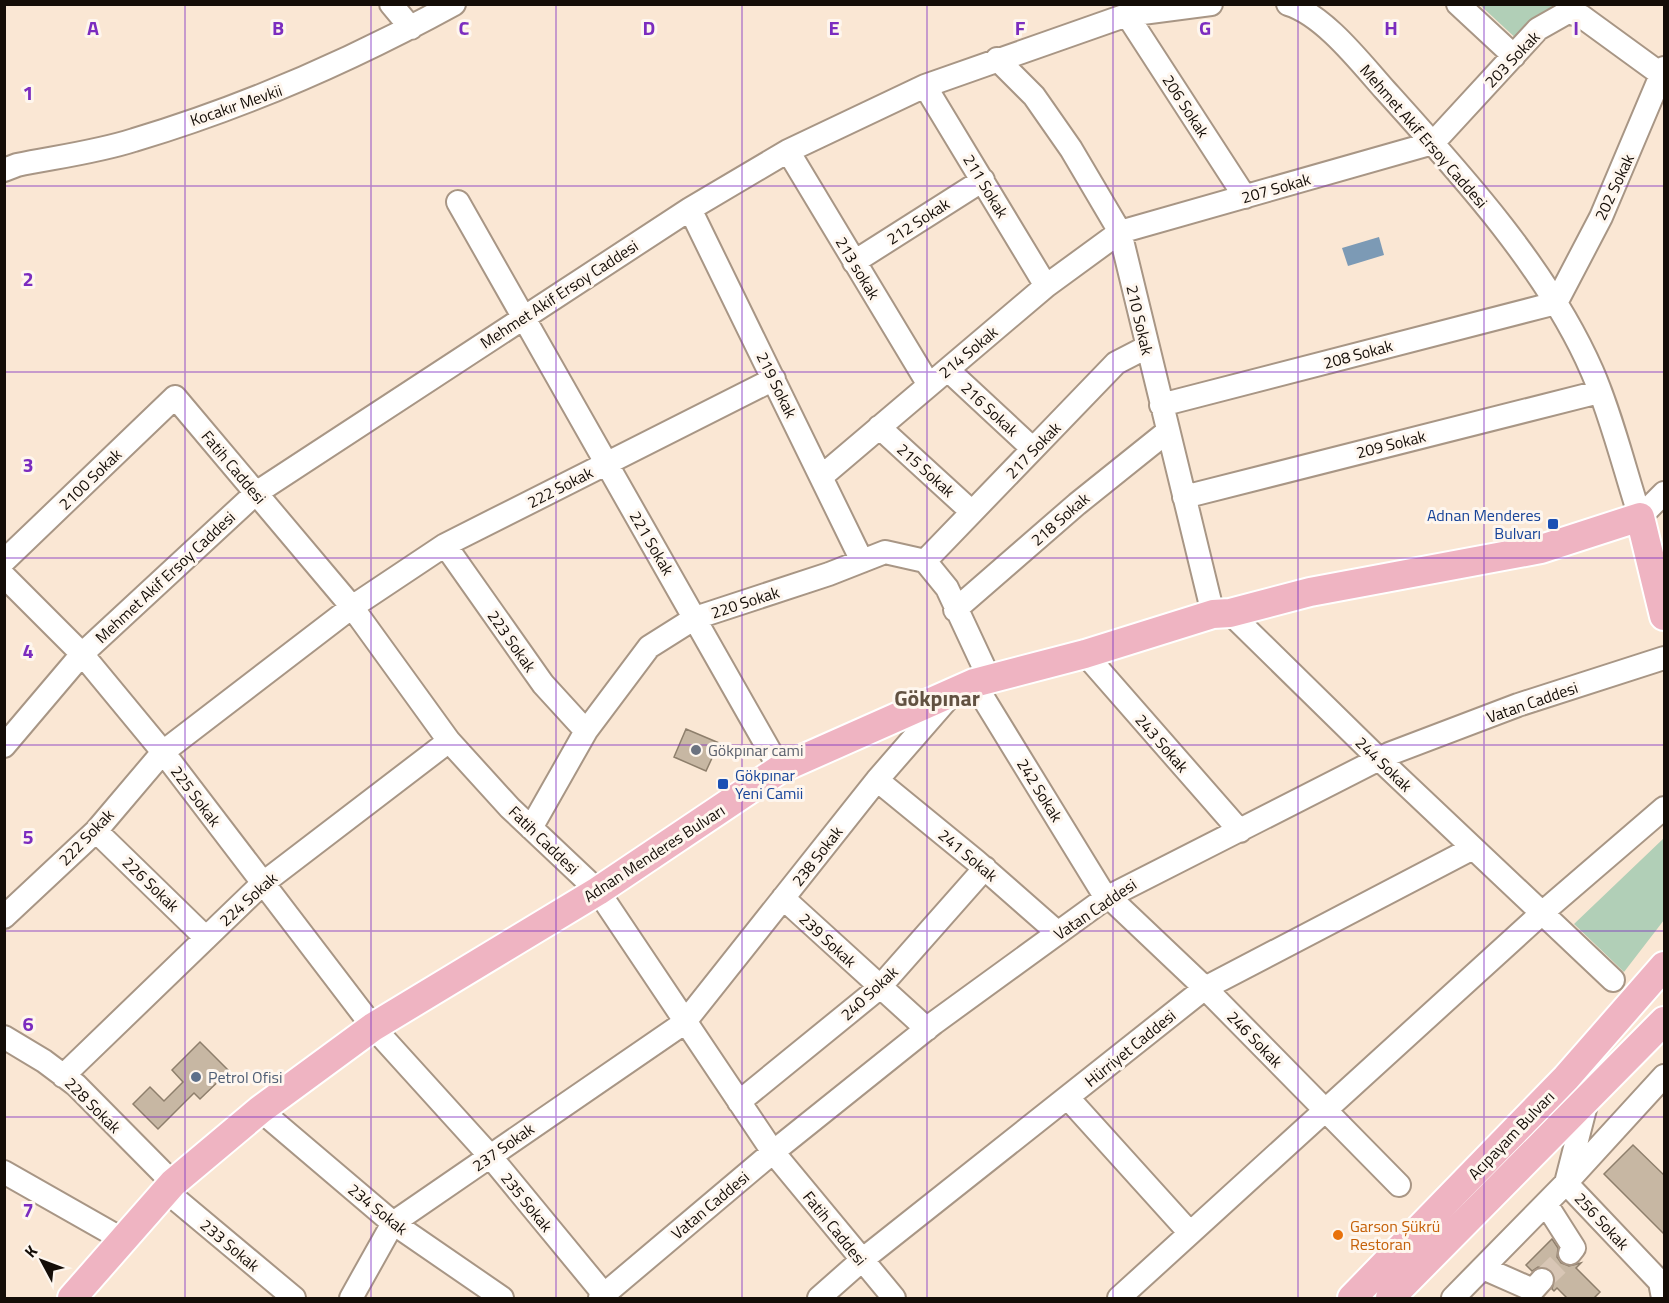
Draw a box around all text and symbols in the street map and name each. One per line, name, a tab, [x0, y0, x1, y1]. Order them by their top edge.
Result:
text: A	[87, 12, 99, 43]
text: B	[272, 12, 284, 43]
text: C	[459, 12, 470, 43]
text: D	[643, 12, 655, 43]
text: E	[828, 12, 840, 43]
text: F	[1015, 12, 1026, 43]
text: G	[1199, 12, 1211, 43]
text: H	[1384, 12, 1398, 43]
text: I	[1573, 12, 1579, 43]
street label: 203 Sokak	[1479, 25, 1545, 93]
street label: Mehmet Akif Ersoy Caddesi	[1355, 59, 1493, 213]
street label: 206 Sokak	[1157, 70, 1216, 143]
text: 1	[22, 77, 34, 108]
street label: Kocakır Mevkii	[187, 78, 285, 132]
street label: 211 Sokak	[957, 149, 1015, 223]
street label: 202 Sokak	[1588, 150, 1640, 224]
street label: 207 Sokak	[1239, 167, 1314, 209]
street label: 212 Sokak	[882, 191, 955, 250]
street label: 213 sokak	[830, 232, 886, 304]
street label: Mehmet Akif Ersoy Caddesi	[475, 234, 643, 354]
text: 2	[22, 263, 34, 294]
street label: 210 Sokak	[1120, 283, 1160, 358]
street label: 214 Sokak	[933, 320, 1003, 384]
street label: 208 Sokak	[1321, 333, 1396, 375]
street label: 219 Sokak	[751, 348, 803, 422]
street label: 216 Sokak	[956, 376, 1024, 442]
street label: 217 Sokak	[1000, 416, 1066, 484]
street label: 209 Sokak	[1354, 424, 1429, 464]
street label: Fatih Caddesi	[196, 425, 272, 509]
street label: 215 Sokak	[892, 437, 961, 503]
street label: 2100 Sokak	[53, 442, 127, 515]
text: 3	[22, 449, 34, 480]
street label: 222 Sokak	[523, 460, 597, 514]
street label: 218 Sokak	[1025, 486, 1095, 551]
place label: Adnan Menderes Bulvarı	[1427, 503, 1541, 545]
street label: Mehmet Akif Ersoy Caddesi	[89, 505, 241, 649]
street label: 221 Sokak	[624, 506, 680, 580]
marker: Adnan Menderes Bulvarı	[1546, 517, 1560, 531]
street label: 220 Sokak	[708, 580, 783, 624]
street label: 223 Sokak	[482, 605, 542, 677]
text: 4	[22, 635, 34, 666]
street label: Vatan Caddesi	[1483, 675, 1581, 729]
district label: Gökpınar	[894, 681, 980, 715]
street label: 243 Sokak	[1130, 708, 1195, 778]
street label: 244 Sokak	[1350, 731, 1418, 797]
place label: Gökpınar cami	[708, 738, 803, 762]
marker: Gökpınar cami	[689, 743, 703, 757]
street label: 242 Sokak	[1011, 754, 1069, 827]
street label: 225 Sokak	[165, 760, 227, 832]
place label: Gökpınar Yeni Camii	[735, 763, 803, 805]
marker: Gökpınar Yeni Camii	[716, 777, 730, 791]
street label: Adnan Menderes Bulvarı	[579, 798, 729, 908]
street label: Fatih Caddesi	[503, 800, 585, 880]
street label: 222 Sokak	[53, 803, 119, 871]
street label: 238 Sokak	[786, 820, 848, 891]
text: 5	[22, 821, 34, 852]
street label: 241 Sokak	[933, 823, 1003, 887]
street label: 226 Sokak	[117, 851, 185, 917]
street label: 224 Sokak	[214, 866, 283, 932]
street label: Vatan Caddesi	[1049, 872, 1141, 946]
street label: 239 Sokak	[794, 907, 862, 973]
street label: 240 Sokak	[835, 960, 903, 1026]
street label: Hürriyet Caddesi	[1079, 1004, 1181, 1092]
street label: 246 Sokak	[1222, 1005, 1288, 1073]
text: 6	[22, 1008, 34, 1039]
place label: Petrol Ofisi	[208, 1065, 282, 1089]
marker: Petrol Ofisi	[189, 1070, 203, 1084]
street label: 228 Sokak	[59, 1071, 127, 1139]
street label: Acıpayam Bulvarı	[1462, 1085, 1560, 1185]
street label: 237 Sokak	[467, 1117, 539, 1177]
street label: Vatan Caddesi	[666, 1165, 754, 1245]
street label: 235 Sokak	[495, 1167, 559, 1237]
street label: 234 Sokak	[343, 1177, 413, 1241]
street label: Fatih Caddesi	[797, 1186, 873, 1270]
street label: 256 Sokak	[1569, 1187, 1635, 1255]
text: 7	[22, 1194, 34, 1225]
street label: 233 Sokak	[195, 1213, 265, 1277]
place label: Garson Şükrü Restoran	[1350, 1214, 1440, 1256]
marker: Garson Şükrü Restoran	[1331, 1228, 1345, 1242]
north arrow	[12, 1231, 72, 1291]
text: K	[19, 1239, 43, 1263]

